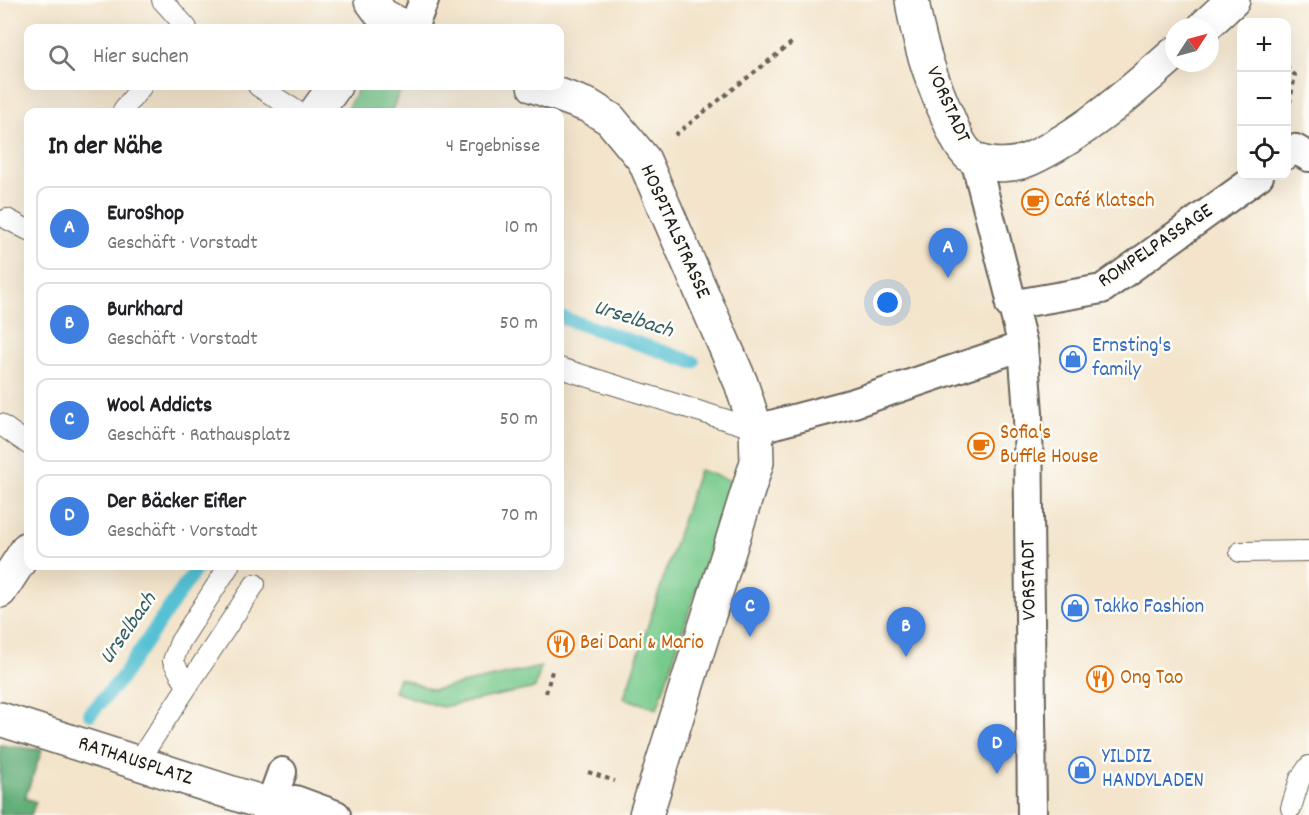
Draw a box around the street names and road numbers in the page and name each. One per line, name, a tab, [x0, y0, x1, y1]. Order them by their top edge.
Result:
street label: VORSTADT	[917, 62, 977, 149]
street label: HOSPITALSTRASSE	[631, 160, 717, 304]
street label: ROMPELPASSAGE	[1092, 197, 1220, 297]
street label: VORSTADT	[1014, 539, 1046, 621]
street label: RATHAUSPLATZ	[74, 729, 197, 795]

